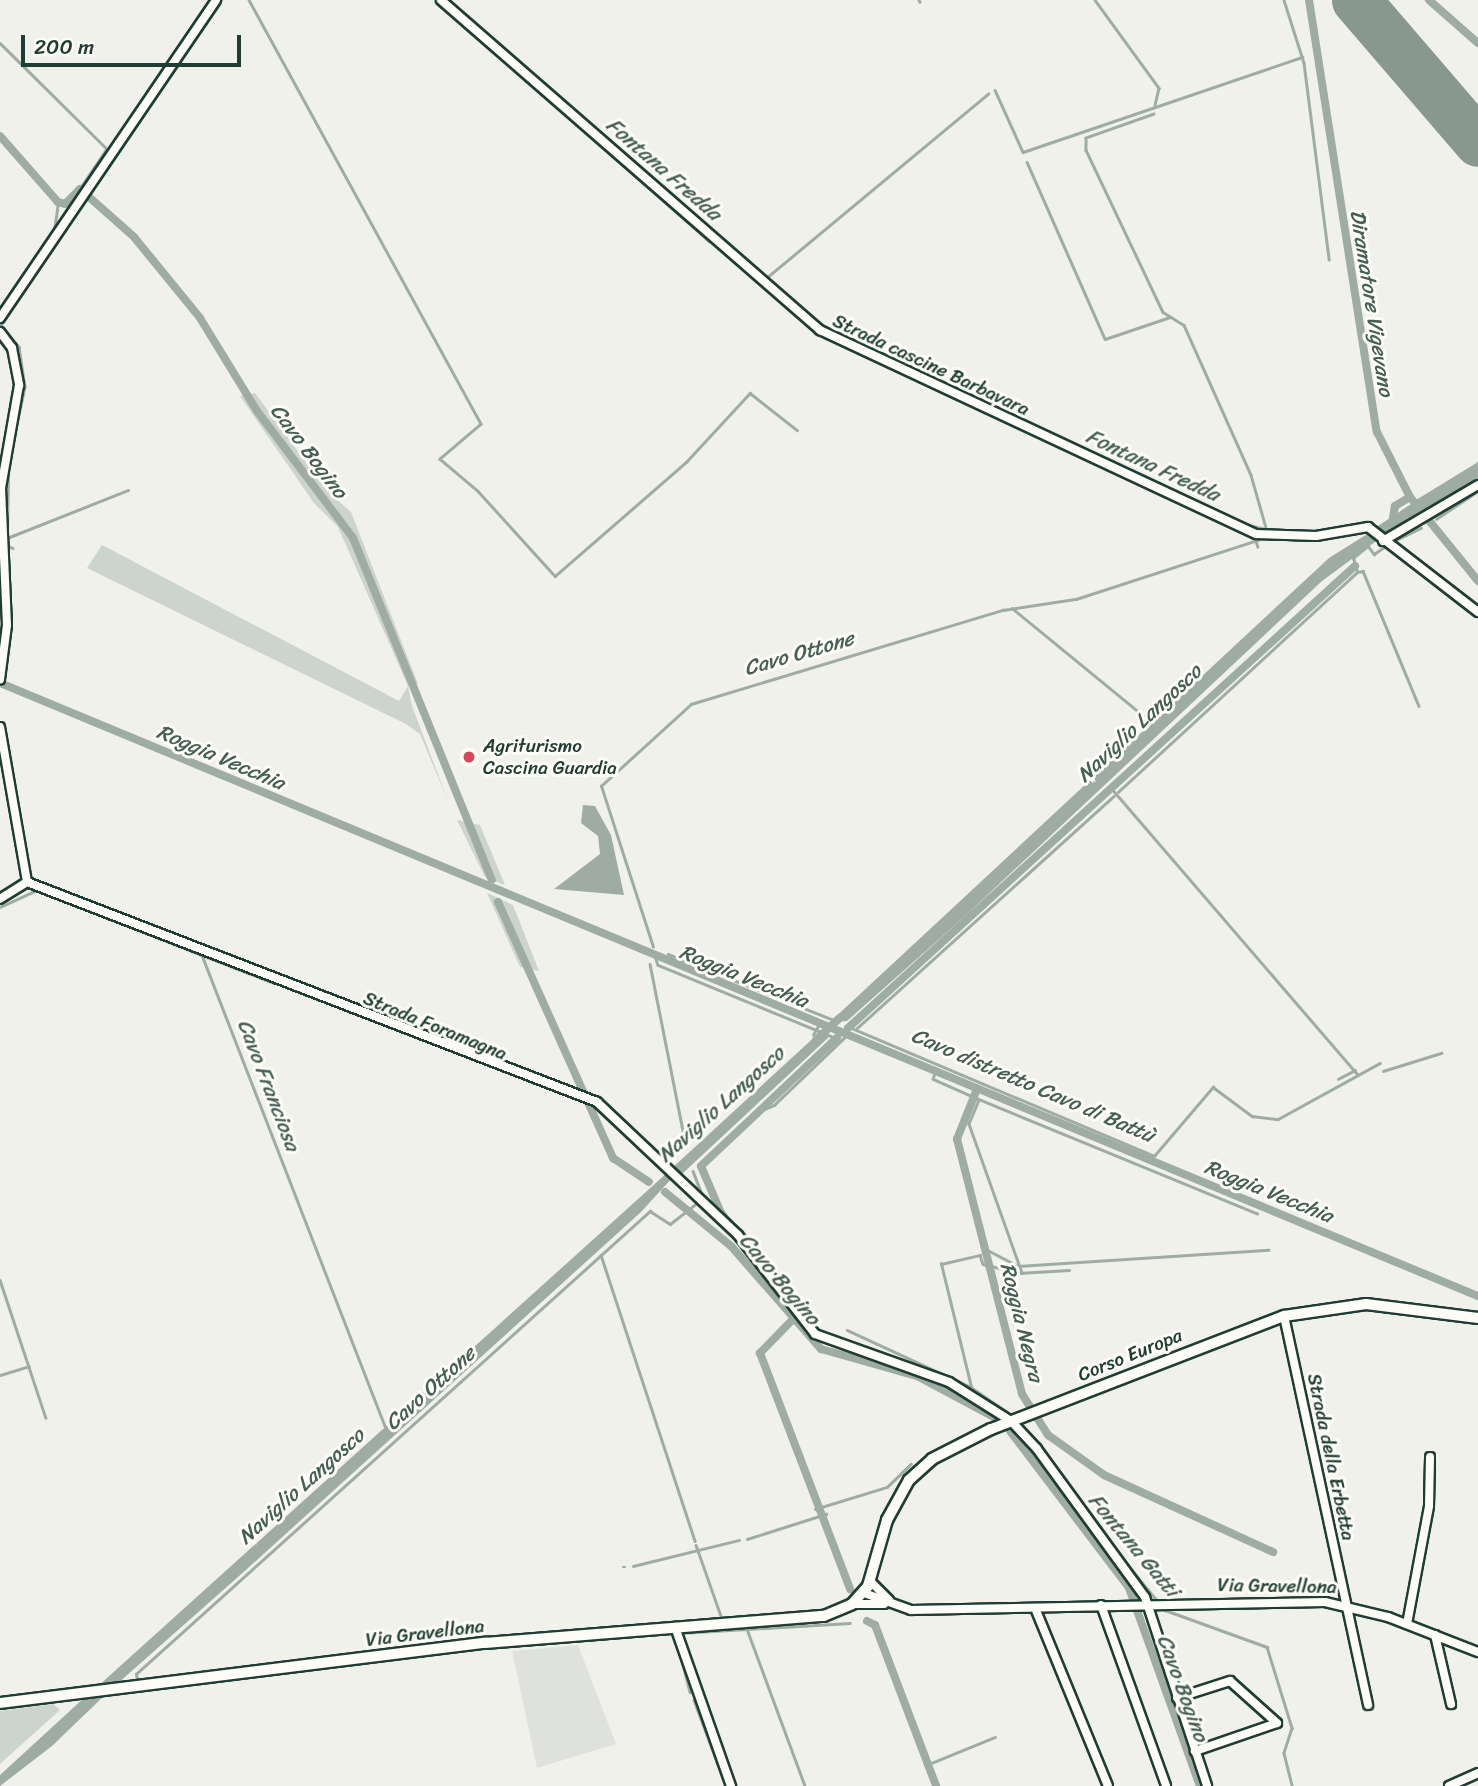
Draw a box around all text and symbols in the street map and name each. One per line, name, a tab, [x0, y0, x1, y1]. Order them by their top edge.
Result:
scale bar	[24, 21, 245, 65]
text: 200 m	[34, 28, 94, 66]
water label: Fontana Fredda	[601, 112, 727, 226]
water label: Diramatore Vigevano	[1345, 207, 1399, 399]
street label: Strada cascine Barbavara	[829, 310, 1033, 420]
water label: Cavo Bogino	[265, 399, 353, 503]
water label: Fontana Fredda	[1082, 423, 1224, 507]
water label: Cavo Ottone	[741, 625, 857, 681]
water label: Naviglio Langosco	[1071, 659, 1207, 787]
water label: Roggia Vecchia	[153, 719, 289, 795]
place label: Agriturismo Cascina Guardia	[483, 735, 617, 779]
marker: Agriturismo Cascina Guardia	[461, 749, 477, 765]
water label: Roggia Vecchia	[676, 939, 812, 1013]
street label: Strada Foramagna	[360, 987, 510, 1065]
water label: Cavo Franciosa	[232, 1016, 306, 1154]
water label: Cavo distretto Cavo di Battù	[908, 1022, 1158, 1148]
water label: Naviglio Langosco	[653, 1041, 789, 1167]
water label: Roggia Vecchia	[1201, 1154, 1337, 1228]
water label: Cavo Bogino	[734, 1228, 826, 1330]
water label: Roggia Negra	[995, 1260, 1049, 1384]
street label: Corso Europa	[1075, 1324, 1185, 1386]
water label: Cavo Ottone	[379, 1341, 481, 1435]
street label: Strada della Erbetta	[1302, 1371, 1360, 1543]
water label: Naviglio Langosco	[233, 1423, 369, 1549]
water label: Fontana Gatti	[1083, 1488, 1185, 1602]
street label: Via Gravellona	[1217, 1574, 1337, 1598]
street label: Via Gravellona	[365, 1614, 485, 1652]
water label: Cavo Bogino	[1152, 1631, 1214, 1745]

